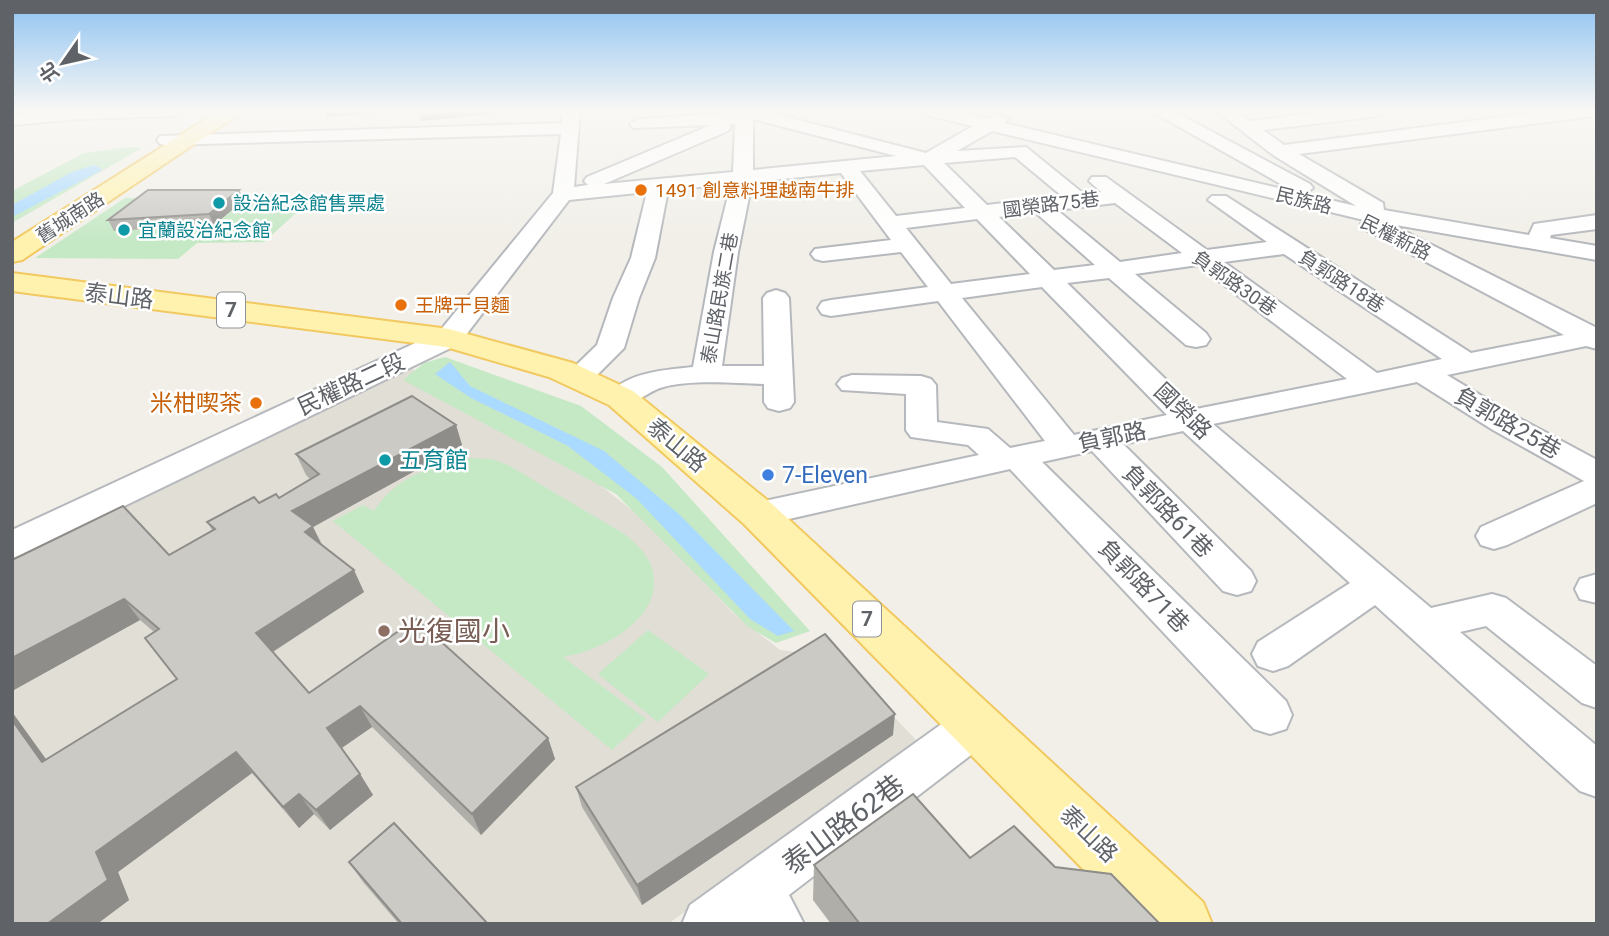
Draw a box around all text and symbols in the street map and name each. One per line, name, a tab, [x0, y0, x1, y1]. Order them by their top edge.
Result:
north arrow	[28, 28, 98, 98]
text: 北	[34, 58, 64, 87]
place label: 1491 創意料理越南牛排	[655, 179, 854, 202]
marker: 1491 創意料理越南牛排	[633, 182, 649, 198]
street label: 民族路	[1273, 182, 1334, 219]
street label: 舊城南路	[32, 187, 108, 248]
street label: 國榮路75巷	[1001, 187, 1101, 222]
place label: 設治紀念館售票處	[233, 192, 385, 215]
marker: 設治紀念館售票處	[211, 195, 227, 211]
street label: 民權新路	[1357, 210, 1435, 265]
place label: 宜蘭設治紀念館	[138, 219, 271, 242]
marker: 宜蘭設治紀念館	[116, 222, 132, 238]
street label: 泰山路民族二巷	[697, 231, 742, 366]
street label: 負郭路18巷	[1295, 245, 1389, 318]
street label: 負郭路30巷	[1188, 246, 1281, 321]
street label: 泰山路	[83, 279, 155, 314]
road number: 7	[217, 292, 245, 328]
place label: 王牌干貝麵	[415, 294, 510, 317]
marker: 王牌干貝麵	[393, 297, 409, 313]
street label: 民權路二段	[293, 348, 409, 421]
street label: 國榮路	[1148, 378, 1217, 445]
street label: 負郭路25巷	[1450, 382, 1566, 465]
place label: 米柑喫茶	[150, 390, 242, 417]
marker: 米柑喫茶	[248, 395, 264, 411]
street label: 泰山路	[642, 413, 712, 478]
street label: 負郭路	[1076, 417, 1149, 458]
place label: 五育館	[399, 447, 468, 474]
marker: 五育館	[377, 452, 393, 468]
street label: 負郭路61巷	[1117, 460, 1218, 563]
place label: 7-Eleven	[782, 462, 868, 489]
marker: 7-Eleven	[760, 467, 776, 483]
street label: 負郭路71巷	[1093, 535, 1194, 638]
road number: 7	[853, 602, 881, 636]
place label: 光復國小	[398, 615, 510, 648]
marker: 光復國小	[376, 623, 392, 639]
street label: 泰山路62巷	[776, 768, 911, 881]
street label: 泰山路	[1054, 801, 1123, 868]

